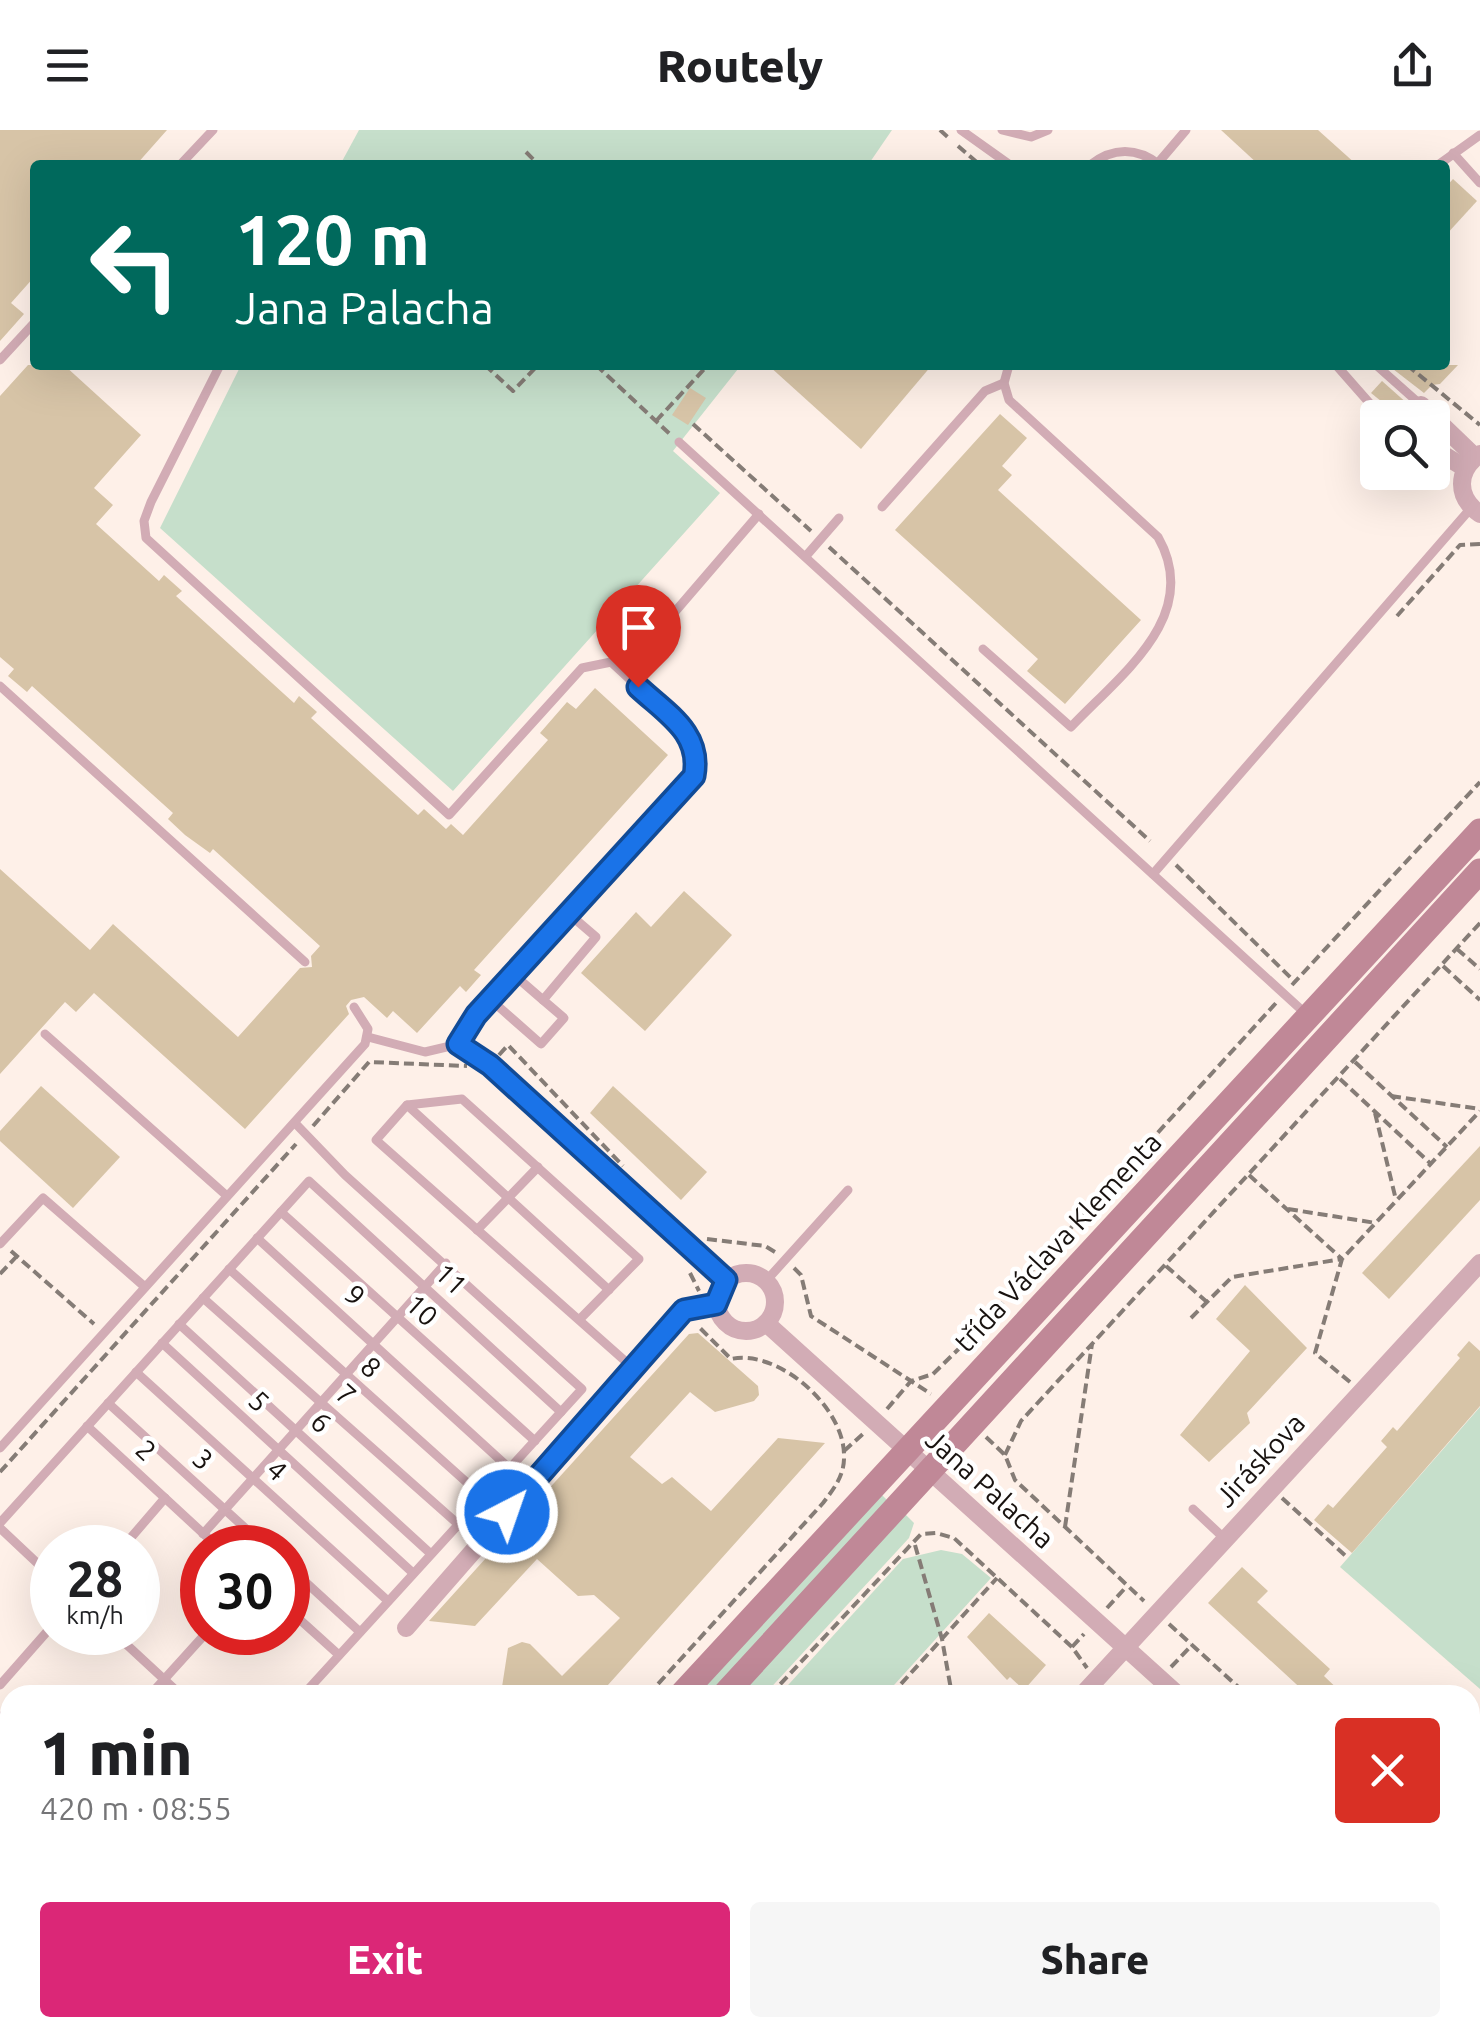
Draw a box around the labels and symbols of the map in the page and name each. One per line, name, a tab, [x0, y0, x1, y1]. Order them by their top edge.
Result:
pin	[596, 585, 681, 688]
street label: třída Václava Klementa	[948, 1126, 1167, 1357]
street label: 11	[429, 1257, 473, 1301]
street label: 9	[339, 1278, 372, 1311]
street label: 10	[400, 1288, 444, 1332]
street label: 8	[355, 1350, 388, 1383]
street label: 7	[330, 1377, 363, 1410]
street label: 5	[243, 1384, 276, 1417]
street label: 6	[305, 1405, 338, 1438]
street label: Jiráskova	[1209, 1407, 1310, 1513]
street label: Jana Palacha	[920, 1423, 1061, 1554]
street label: 2	[130, 1433, 163, 1466]
street label: 3	[187, 1442, 220, 1475]
street label: 4	[261, 1453, 294, 1486]
position arrow	[455, 1460, 559, 1564]
speed limit sign: 30	[180, 1525, 310, 1655]

